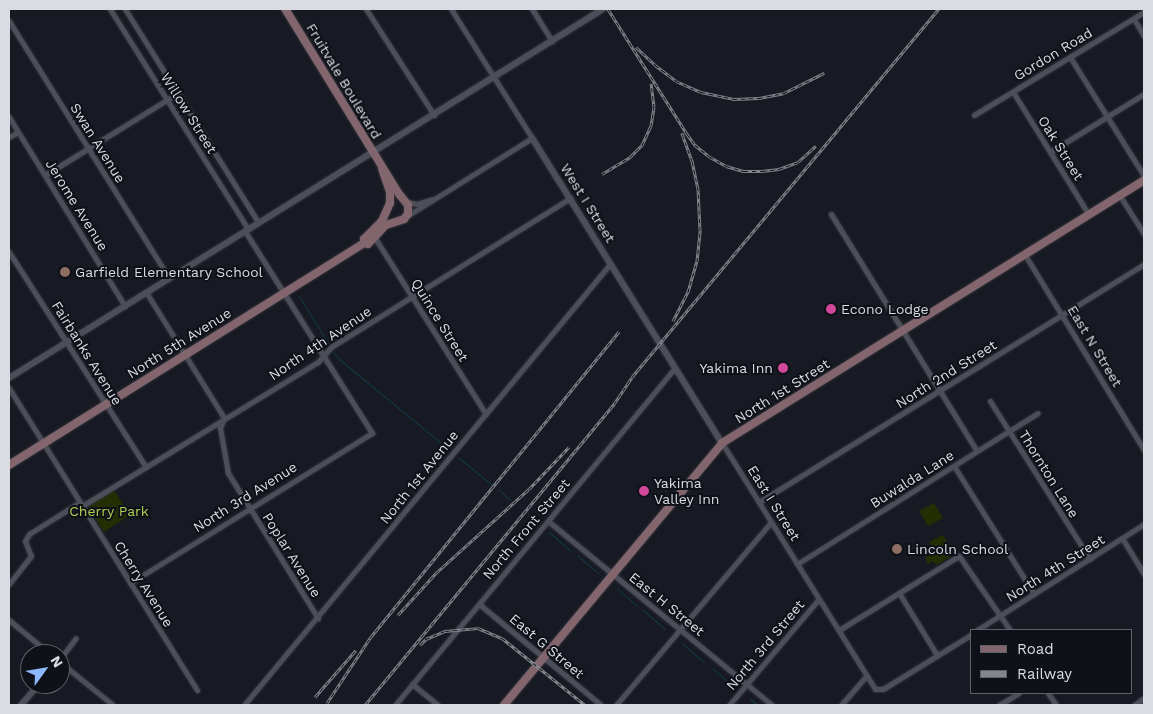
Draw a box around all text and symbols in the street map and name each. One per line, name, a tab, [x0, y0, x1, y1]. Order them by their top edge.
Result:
street label: Fruitvale Boulevard	[303, 20, 385, 142]
street label: Gordon Road	[1011, 24, 1095, 84]
street label: Willow Street	[157, 69, 221, 157]
street label: Swan Avenue	[67, 100, 129, 186]
street label: Oak Street	[1034, 112, 1088, 184]
street label: Jerome Avenue	[42, 156, 112, 254]
street label: West I Street	[557, 160, 619, 246]
place label: Garfield Elementary School	[75, 264, 263, 280]
marker: Garfield Elementary School	[59, 266, 71, 278]
street label: Quince Street	[408, 276, 472, 364]
street label: Fairbanks Avenue	[48, 298, 126, 408]
place label: Econo Lodge	[841, 301, 929, 317]
street label: North 4th Avenue	[265, 302, 375, 384]
street label: East N Street	[1064, 302, 1126, 390]
marker: Econo Lodge	[825, 303, 837, 315]
street label: North 5th Avenue	[124, 304, 234, 382]
street label: North 2nd Street	[892, 336, 1000, 412]
street label: North 1st Street	[731, 355, 833, 427]
place label: Yakima Inn	[699, 360, 773, 376]
marker: Yakima Inn	[777, 362, 789, 374]
street label: North 1st Avenue	[376, 427, 462, 527]
street label: Thornton Lane	[1015, 427, 1083, 521]
street label: Buwalda Lane	[867, 446, 957, 512]
street label: North 3rd Avenue	[190, 458, 300, 536]
street label: East I Street	[744, 462, 804, 544]
street label: North Front Street	[479, 475, 573, 583]
place label: Yakima Valley Inn	[654, 475, 720, 508]
marker: Yakima Valley Inn	[638, 485, 650, 497]
park label: Cherry Park	[69, 503, 149, 519]
street label: Poplar Avenue	[259, 509, 325, 601]
street label: North 4th Street	[1003, 531, 1107, 605]
street label: Cherry Avenue	[111, 537, 177, 631]
place label: Lincoln School	[907, 541, 1008, 557]
marker: Lincoln School	[891, 543, 903, 555]
street label: East H Street	[626, 569, 708, 639]
street label: North 3rd Street	[722, 597, 808, 693]
street label: East G Street	[506, 610, 588, 682]
legend	[970, 629, 1133, 694]
text: Road	[1017, 640, 1054, 658]
north arrow	[20, 644, 70, 694]
text: N	[47, 653, 66, 670]
text: Railway	[1017, 665, 1072, 683]

